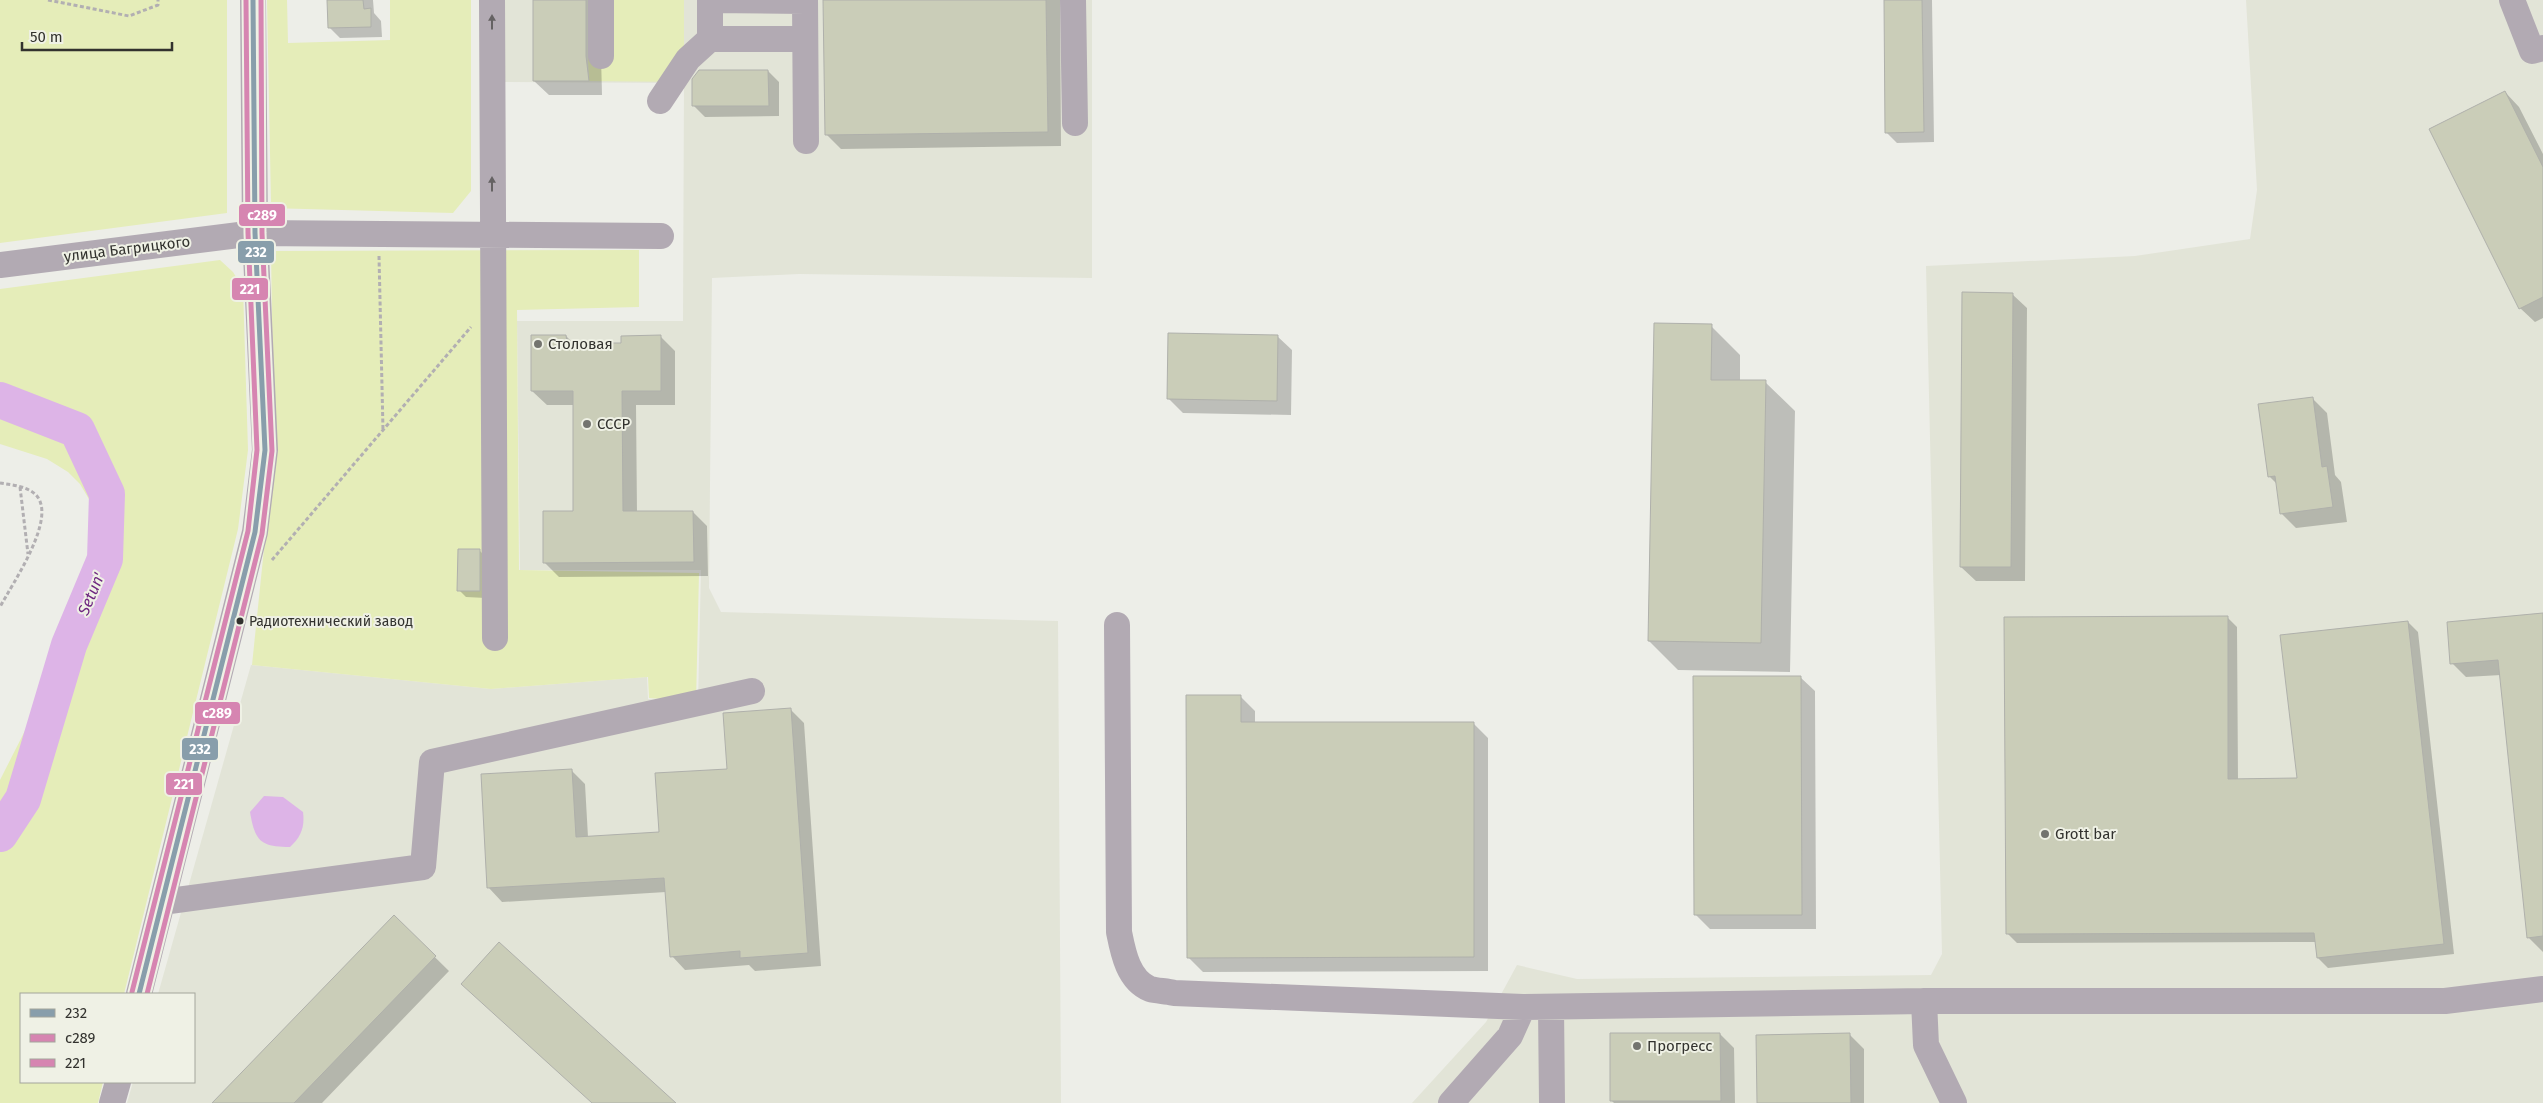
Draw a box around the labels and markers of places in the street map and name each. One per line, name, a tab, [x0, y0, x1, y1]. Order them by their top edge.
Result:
place label: Столовая	[548, 335, 613, 353]
marker: Столовая	[532, 338, 544, 350]
place label: СССР	[597, 415, 631, 433]
marker: СССР	[581, 418, 593, 430]
place label: Радиотехнический завод	[249, 613, 413, 630]
marker: Радиотехнический завод	[235, 616, 245, 626]
place label: Grott bar	[2055, 825, 2116, 843]
marker: Grott bar	[2039, 828, 2051, 840]
place label: Прогресс	[1647, 1037, 1712, 1055]
marker: Прогресс	[1631, 1040, 1643, 1052]

